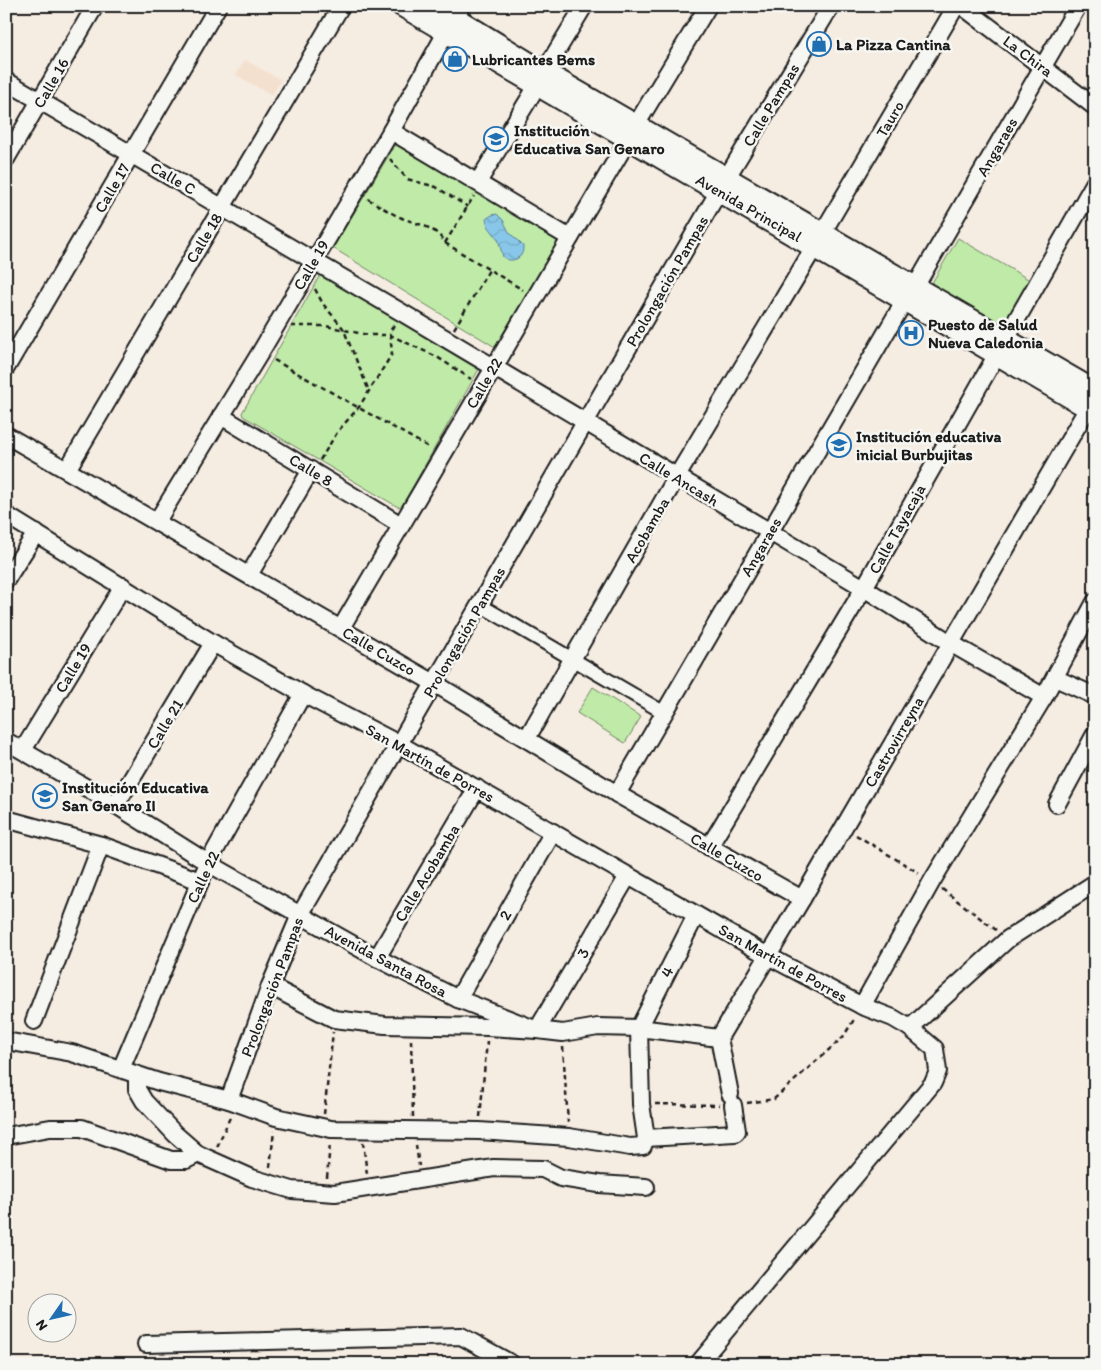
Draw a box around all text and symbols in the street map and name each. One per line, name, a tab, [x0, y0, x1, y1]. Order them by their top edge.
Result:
shop icon: La Pizza Cantina	[806, 31, 832, 57]
street label: La Chira	[999, 31, 1057, 81]
place label: La Pizza Cantina	[836, 35, 951, 54]
shop icon: Lubricantes Bems	[442, 46, 468, 72]
place label: Lubricantes Bems	[472, 50, 595, 69]
street label: Calle 16	[29, 55, 73, 111]
street label: Calle Pampas	[739, 60, 803, 150]
street label: Tauro	[872, 97, 908, 141]
street label: Angaraes	[973, 114, 1021, 180]
place label: Institución Educativa San Genaro	[514, 121, 665, 158]
school or university icon: Institución Educativa San Genaro	[483, 126, 509, 152]
street label: Calle C	[147, 157, 199, 199]
street label: Calle 17	[90, 160, 134, 216]
street label: Avenida Principal	[693, 170, 806, 246]
street label: Calle 18	[182, 209, 226, 266]
street label: Prolongación Pampas	[622, 212, 712, 350]
street label: Calle 19	[289, 237, 333, 293]
place label: Puesto de Salud Nueva Caledonia	[928, 315, 1043, 352]
hospital icon: Puesto de Salud Nueva Caledonia	[898, 320, 924, 346]
street label: Calle 22	[462, 354, 506, 412]
place label: Institución educativa inicial Burbujitas	[856, 427, 1002, 465]
school or university icon: Institución educativa inicial Burbujitas	[826, 432, 852, 458]
street label: Calle Ancash	[636, 448, 723, 510]
street label: Calle 8	[286, 450, 337, 491]
street label: Calle Tayacaja	[865, 480, 930, 577]
street label: Acobamba	[621, 493, 674, 566]
street label: Angaraes	[737, 514, 785, 580]
street label: Prolongación Pampas	[419, 563, 509, 701]
street label: Calle Cuzco	[339, 622, 419, 680]
street label: Calle 19	[51, 640, 95, 696]
street label: Castrovirreyna	[860, 693, 928, 791]
street label: Calle 21	[143, 695, 188, 752]
street label: San Martín de Porres	[362, 720, 498, 806]
place label: Institución Educativa San Genaro II	[62, 778, 209, 815]
school or university icon: Institución Educativa San Genaro II	[32, 783, 58, 809]
street label: Calle Acobamba	[390, 821, 464, 925]
street label: Calle Cuzco	[687, 828, 767, 886]
street label: Calle 22	[183, 847, 224, 906]
street label: 2	[495, 906, 516, 923]
street label: Prolongación Pampas	[237, 914, 307, 1060]
street label: San Martín de Porres	[715, 920, 851, 1006]
street label: Avenida Santa Rosa	[322, 921, 451, 1002]
street label: 3	[573, 944, 594, 962]
street label: 4	[656, 963, 678, 981]
north arrow	[28, 1292, 78, 1342]
text: N	[32, 1316, 51, 1334]

